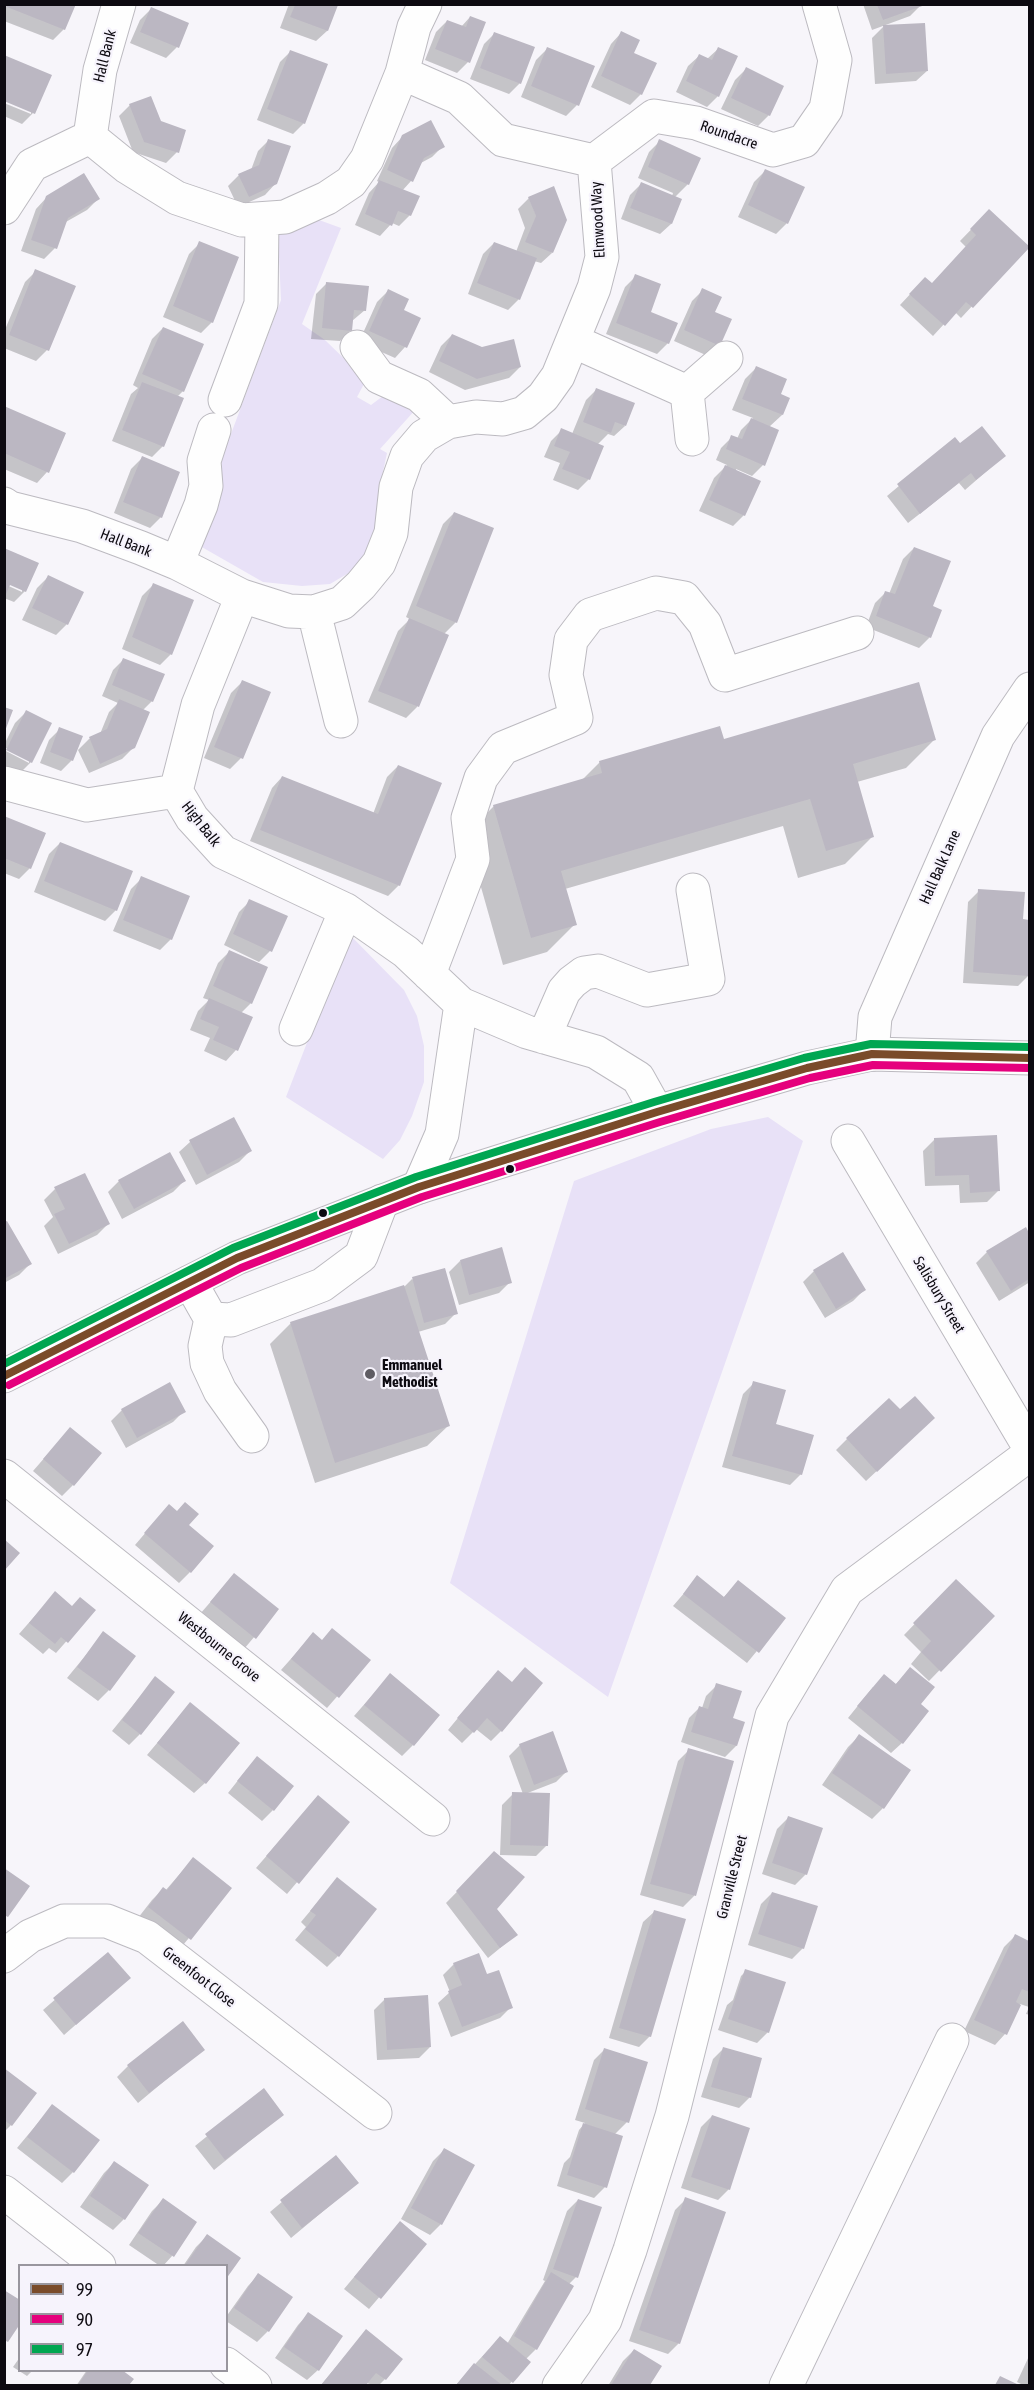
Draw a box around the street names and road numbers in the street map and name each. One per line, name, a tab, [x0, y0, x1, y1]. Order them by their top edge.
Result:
street label: Hall Bank	[90, 28, 120, 84]
street label: Roundacre	[698, 117, 760, 153]
street label: Elmwood Way	[587, 181, 609, 259]
street label: Hall Bank	[98, 525, 154, 561]
street label: High Balk	[178, 798, 224, 850]
street label: Hall Balk Lane	[916, 827, 964, 907]
street label: Salisbury Street	[909, 1254, 969, 1336]
street label: Westbourne Grove	[174, 1608, 264, 1686]
street label: Granville Street	[713, 1833, 751, 1921]
street label: Greenfoot Close	[159, 1943, 239, 2011]

